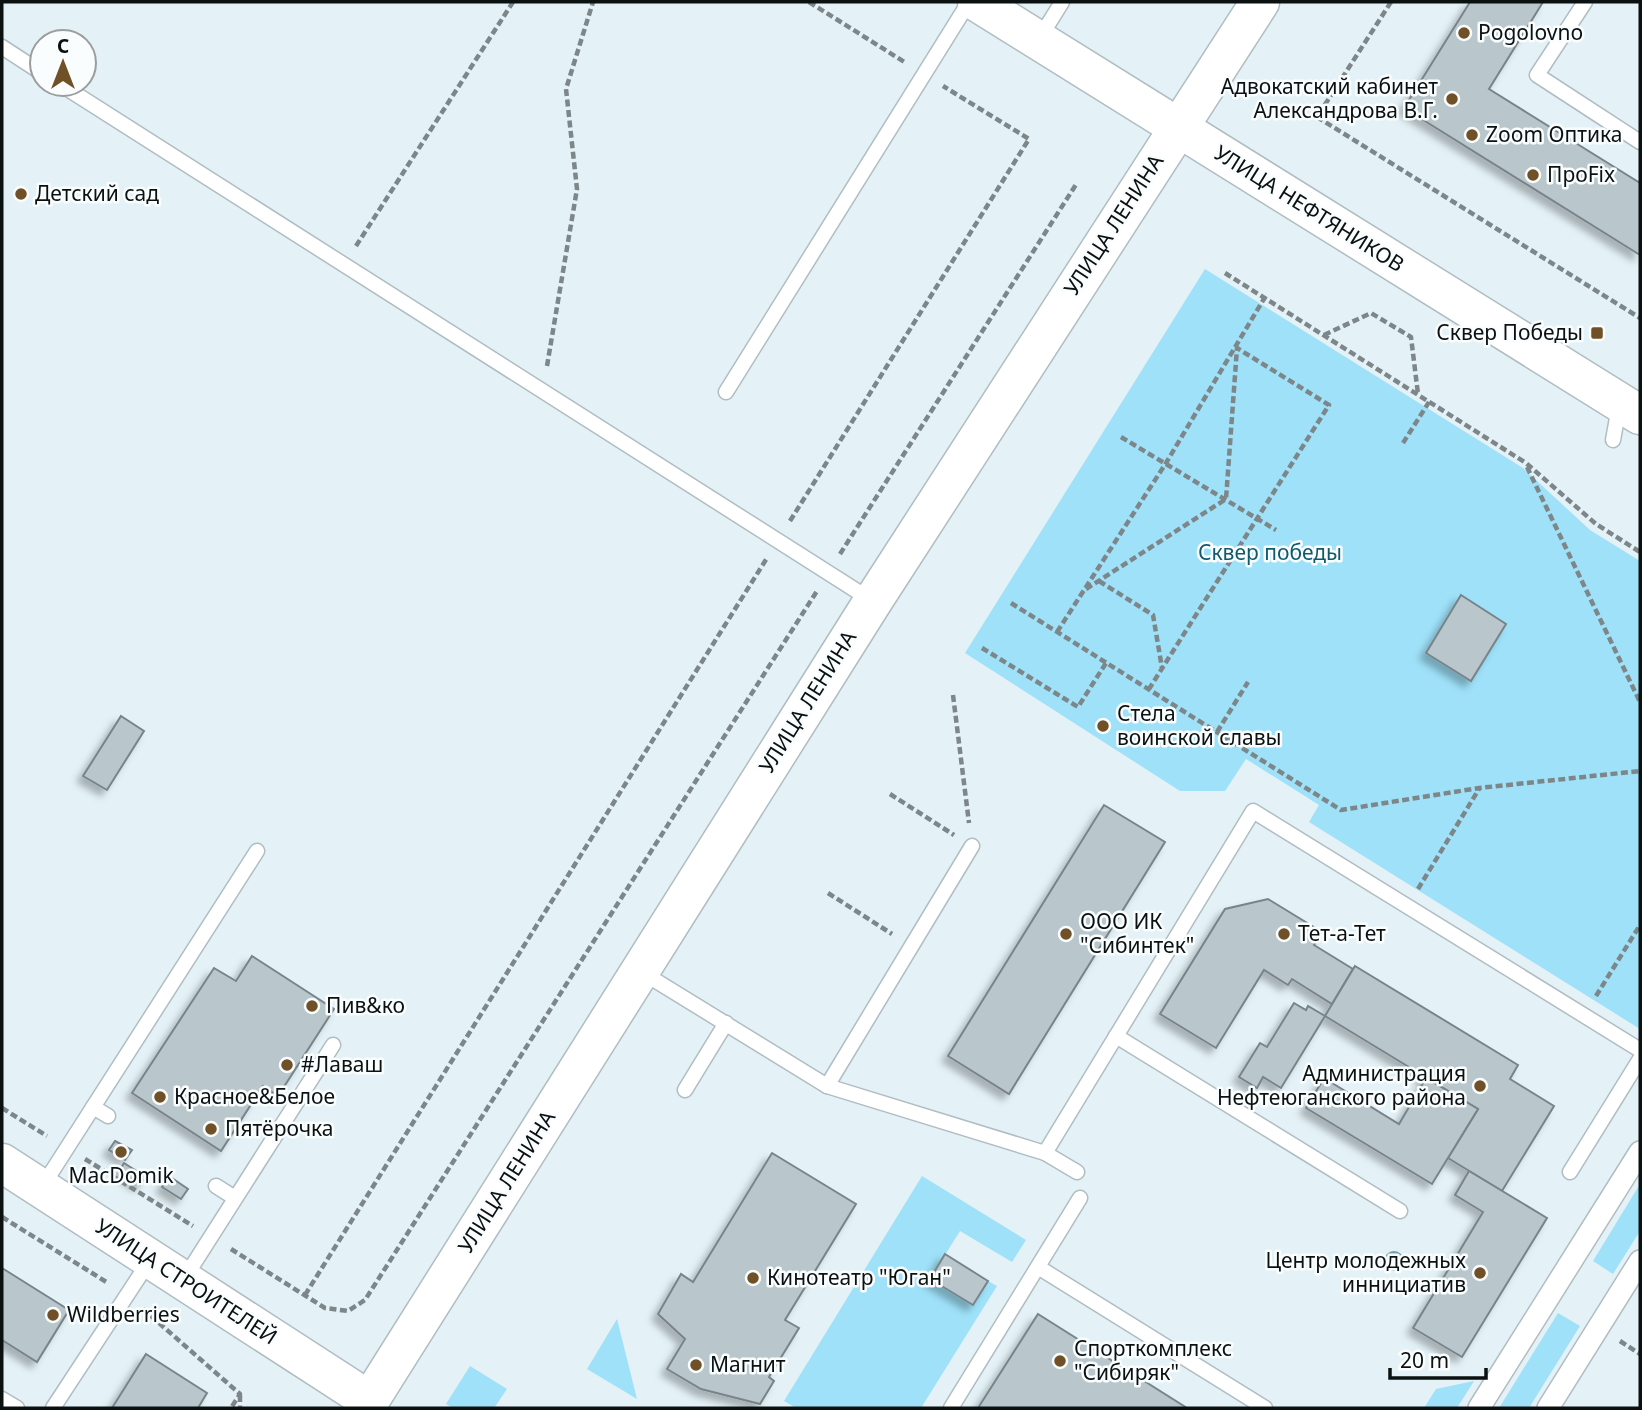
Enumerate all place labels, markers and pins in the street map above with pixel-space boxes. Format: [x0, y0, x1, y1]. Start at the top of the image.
place label: Pogolovno [1478, 18, 1583, 46]
marker: Pogolovno [1456, 25, 1472, 41]
place label: Адвокатский кабинет Александрова В.Г. [1221, 72, 1438, 124]
marker: Адвокатский кабинет Александрова В.Г. [1444, 91, 1460, 107]
place label: Zoom Оптика [1486, 120, 1622, 148]
marker: Zoom Оптика [1464, 127, 1480, 143]
place label: ПроFix [1547, 160, 1615, 188]
marker: ПроFix [1525, 167, 1541, 183]
place label: Детский сад [35, 179, 159, 207]
marker: Детский сад [13, 186, 29, 202]
place label: Сквер Победы [1436, 318, 1583, 346]
marker: Сквер Победы [1589, 325, 1605, 341]
place label: Стела воинской славы [1117, 699, 1281, 751]
marker: Стела воинской славы [1095, 718, 1111, 734]
place label: ООО ИК "Сибинтек" [1080, 907, 1194, 959]
place label: Тет-а-Тет [1298, 919, 1386, 947]
marker: ООО ИК "Сибинтек" [1058, 926, 1074, 942]
marker: Тет-а-Тет [1276, 926, 1292, 942]
place label: Пив&ко [326, 991, 405, 1019]
marker: Пив&ко [304, 998, 320, 1014]
place label: #Лаваш [301, 1050, 383, 1078]
marker: #Лаваш [279, 1057, 295, 1073]
place label: Администрация Нефтеюганского района [1217, 1059, 1466, 1111]
marker: Администрация Нефтеюганского района [1472, 1078, 1488, 1094]
place label: Красное&Белое [174, 1082, 335, 1110]
marker: Красное&Белое [152, 1089, 168, 1105]
place label: Пятёрочка [225, 1114, 333, 1142]
marker: Пятёрочка [203, 1121, 219, 1137]
marker: MacDomik [113, 1144, 129, 1160]
place label: MacDomik [68, 1161, 174, 1189]
place label: Центр молодежных иннициатив [1265, 1246, 1466, 1298]
place label: Кинотеатр "Юган" [767, 1263, 951, 1291]
marker: Центр молодежных иннициатив [1472, 1265, 1488, 1281]
marker: Кинотеатр "Юган" [745, 1270, 761, 1286]
place label: Wildberries [67, 1300, 180, 1328]
marker: Wildberries [45, 1307, 61, 1323]
place label: Спорткомплекс "Сибиряк" [1074, 1334, 1232, 1386]
place label: Магнит [710, 1350, 786, 1378]
marker: Спорткомплекс "Сибиряк" [1052, 1353, 1068, 1369]
marker: Магнит [688, 1357, 704, 1373]

